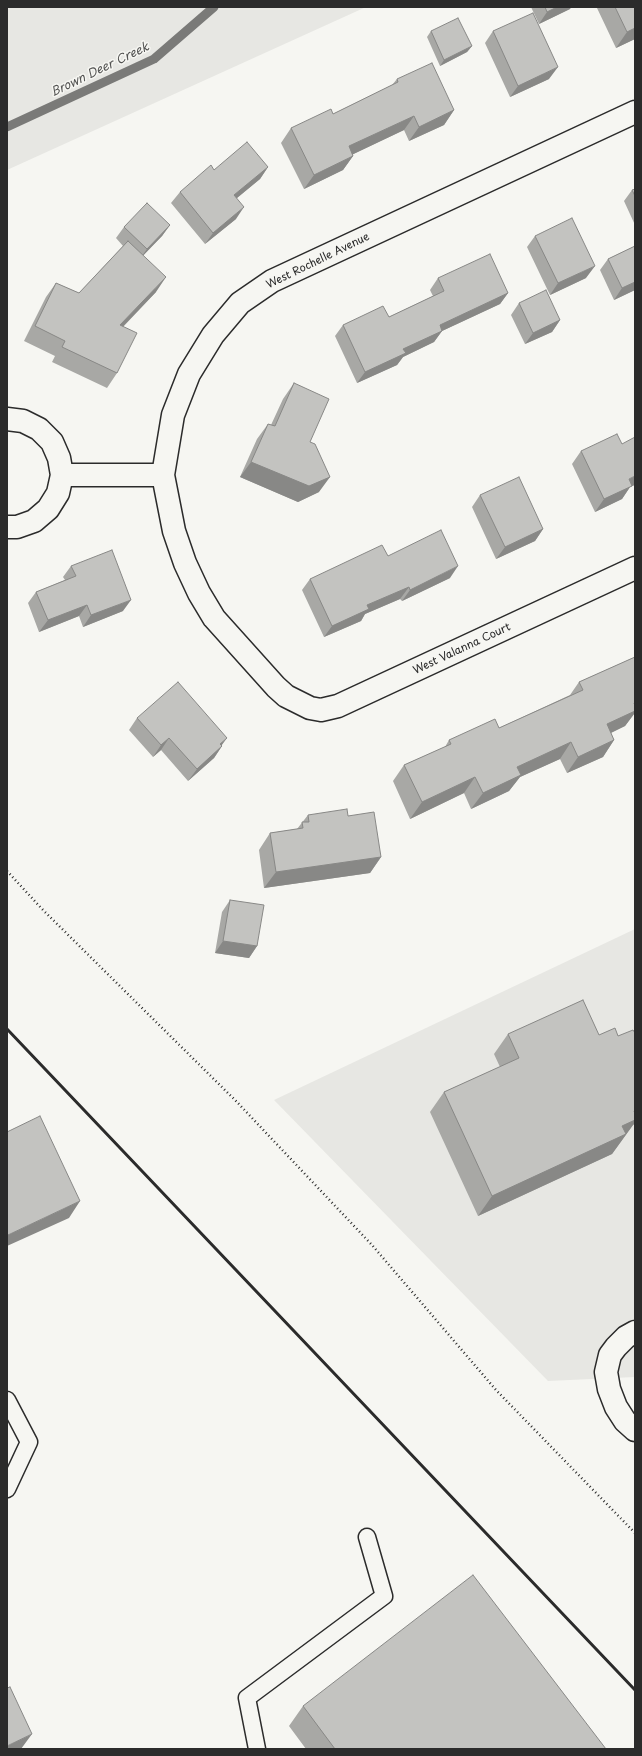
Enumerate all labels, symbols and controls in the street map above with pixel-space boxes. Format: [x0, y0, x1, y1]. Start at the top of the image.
water label: Brown Deer Creek [48, 40, 152, 100]
street label: West Rochelle Avenue [264, 230, 372, 292]
street label: West Valanna Court [411, 621, 513, 677]

